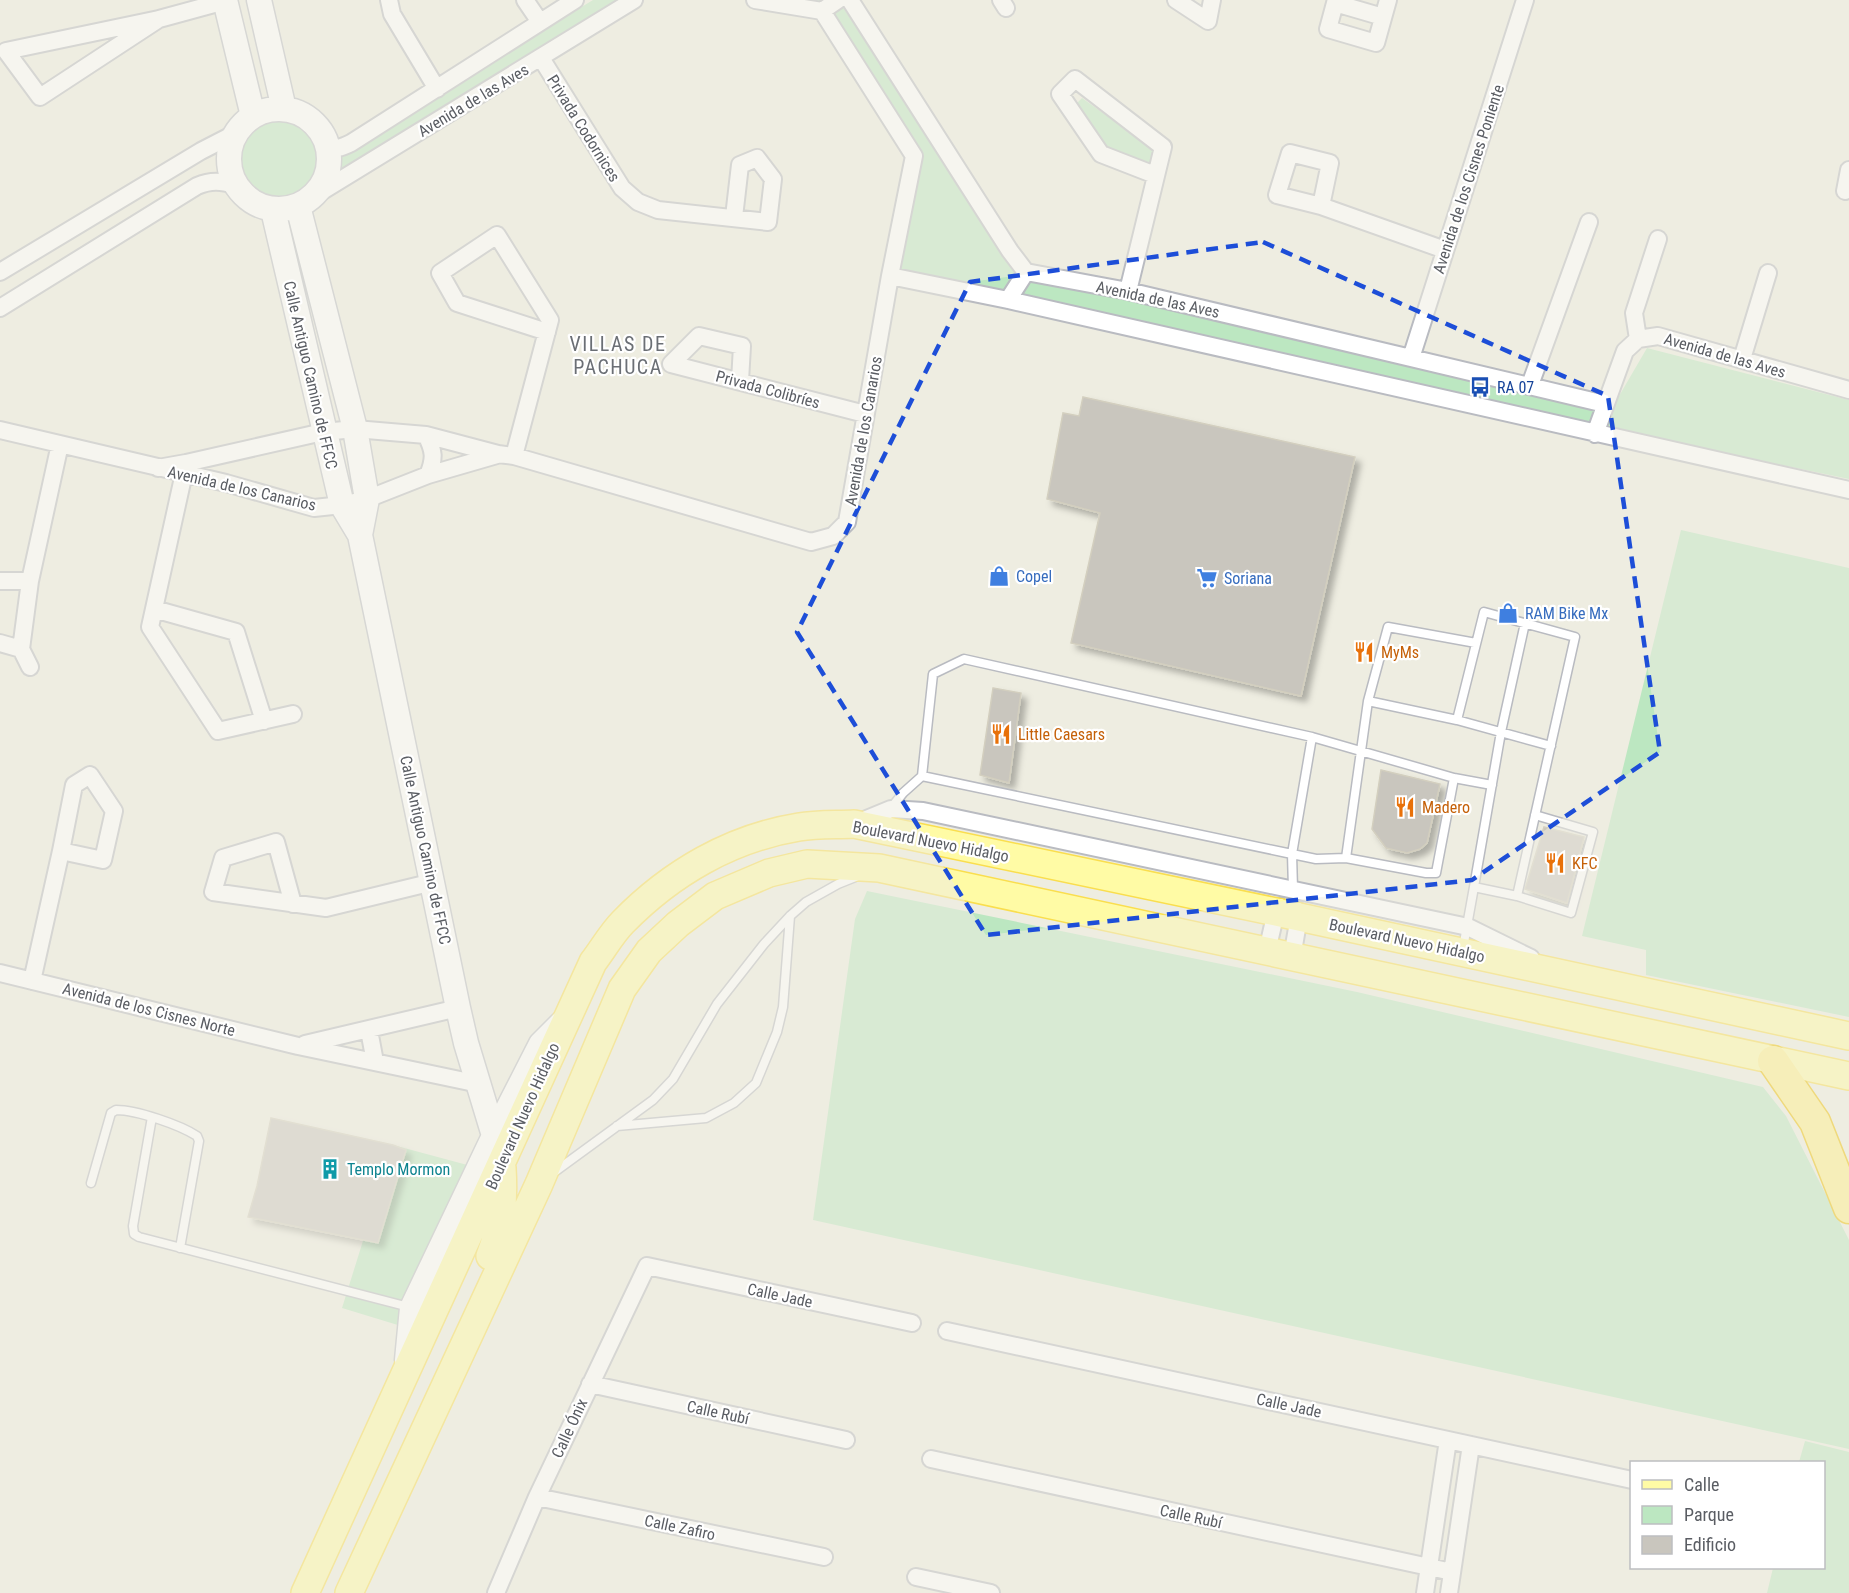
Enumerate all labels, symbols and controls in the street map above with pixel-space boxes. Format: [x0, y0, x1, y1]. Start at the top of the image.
street label: Avenida de las Aves [415, 60, 532, 141]
street label: Privada Codornices [543, 71, 624, 185]
street label: Avenida de los Cisnes Poniente [1429, 82, 1508, 276]
street label: Avenida de las Aves [1095, 277, 1221, 322]
street label: Calle Antiguo Camino de FFCC [280, 279, 341, 471]
street label: Avenida de las Aves [1662, 329, 1788, 382]
district label: VILLAS DE PACHUCA [570, 332, 666, 379]
street label: Avenida de los Canarios [841, 355, 886, 507]
street label: Privada Colibríes [714, 366, 822, 412]
bus stop icon: RA 07 [1468, 375, 1492, 399]
place label: RA 07 [1497, 378, 1534, 397]
street label: Avenida de los Canarios [166, 462, 318, 515]
shop icon: Copel [987, 564, 1011, 588]
supermarket icon: Soriana [1195, 566, 1219, 590]
place label: Copel [1016, 567, 1052, 586]
place label: Soriana [1224, 569, 1272, 588]
shop icon: RAM Bike Mx [1496, 601, 1520, 625]
place label: RAM Bike Mx [1525, 604, 1608, 623]
restaurant icon: MyMs [1352, 640, 1376, 664]
place label: MyMs [1381, 643, 1419, 662]
restaurant icon: Little Caesars [989, 722, 1013, 746]
place label: Little Caesars [1018, 725, 1105, 744]
street label: Calle Antiguo Camino de FFCC [396, 754, 455, 946]
restaurant icon: Madero [1393, 795, 1417, 819]
place label: Madero [1422, 798, 1470, 817]
street label: Boulevard Nuevo Hidalgo [851, 817, 1011, 866]
restaurant icon: KFC [1543, 851, 1567, 875]
place label: KFC [1572, 854, 1598, 873]
street label: Boulevard Nuevo Hidalgo [1327, 915, 1486, 966]
street label: Avenida de los Cisnes Norte [61, 979, 237, 1040]
street label: Boulevard Nuevo Hidalgo [482, 1040, 563, 1192]
building icon: Templo Mormon [318, 1157, 342, 1181]
place label: Templo Mormon [347, 1160, 450, 1179]
street label: Calle Jade [746, 1279, 814, 1312]
street label: Calle Jade [1255, 1389, 1323, 1422]
street label: Calle Ónix [547, 1395, 591, 1461]
street label: Calle Rubí [685, 1397, 752, 1429]
legend [1630, 1461, 1825, 1569]
text: Calle [1684, 1474, 1720, 1495]
street label: Calle Rubí [1158, 1501, 1225, 1533]
text: Parque [1684, 1504, 1734, 1525]
street label: Calle Zafiro [643, 1511, 717, 1544]
text: Edificio [1684, 1534, 1736, 1555]

